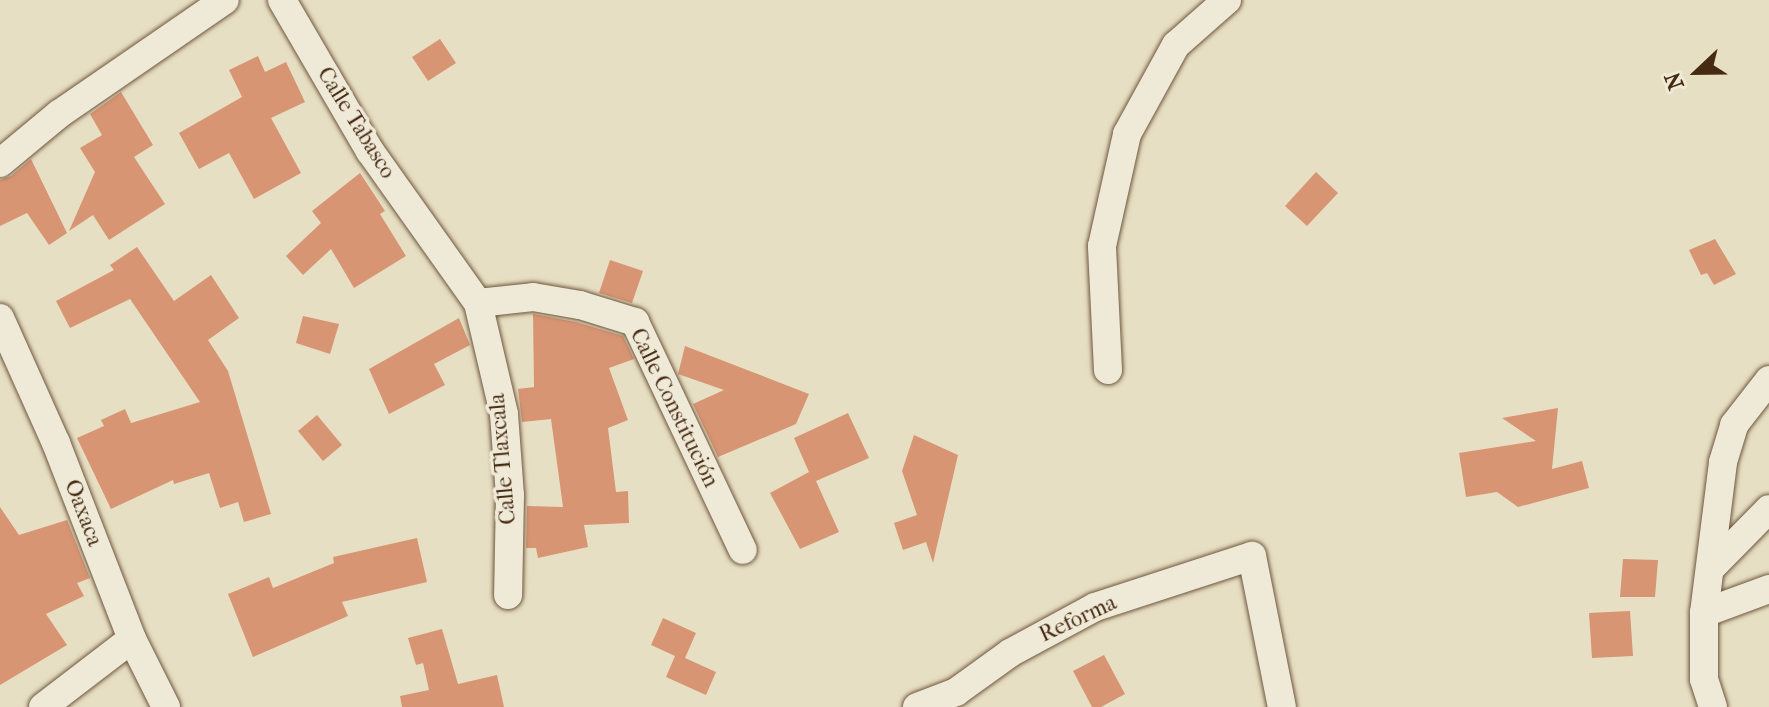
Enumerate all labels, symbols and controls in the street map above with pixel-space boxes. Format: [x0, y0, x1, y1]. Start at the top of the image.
north arrow [1657, 32, 1737, 112]
street label: Calle Tabasco [311, 62, 401, 184]
text: N [1660, 68, 1690, 94]
street label: Calle Constitución [624, 324, 724, 492]
street label: Calle Tlaxcala [484, 392, 522, 526]
street label: Oaxaca [58, 476, 108, 550]
street label: Reforma [1035, 590, 1121, 648]

